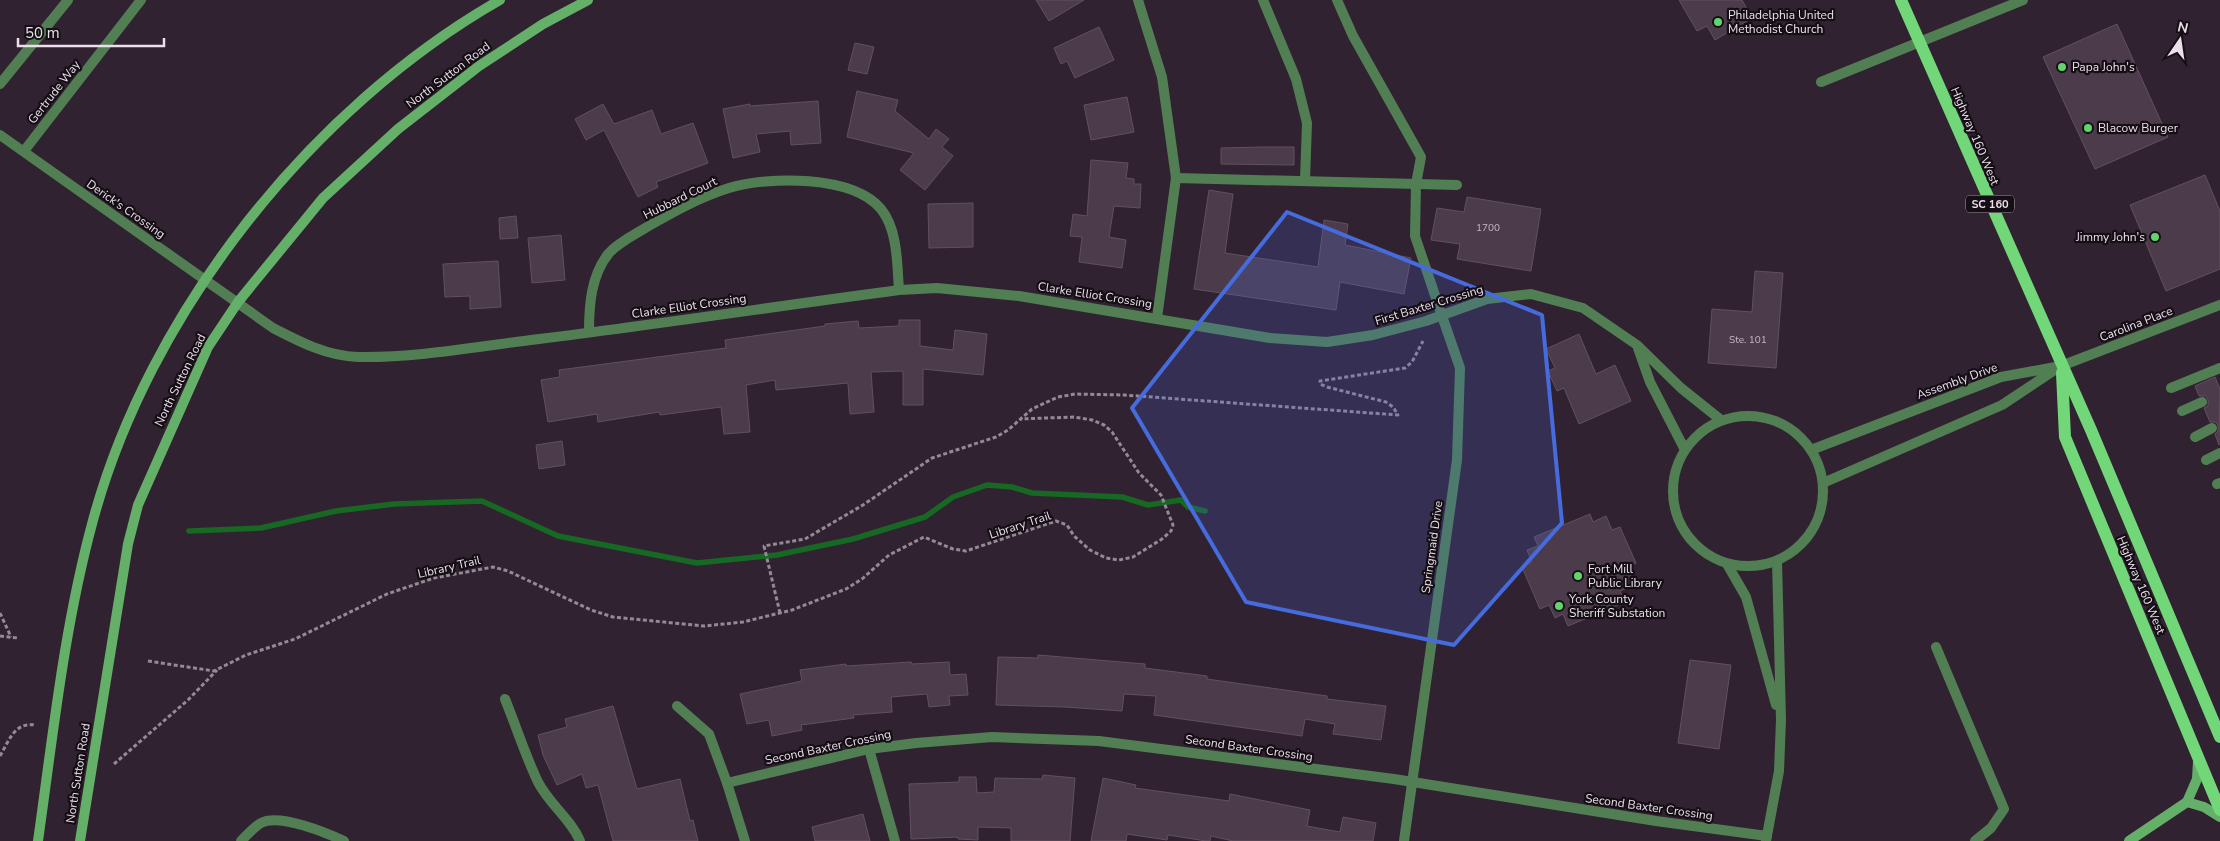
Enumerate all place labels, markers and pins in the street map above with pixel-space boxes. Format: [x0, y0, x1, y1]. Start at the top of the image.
place label: Philadelphia United Methodist Church [1728, 7, 1834, 37]
marker: Philadelphia United Methodist Church [1712, 16, 1724, 28]
place label: Papa John's [2072, 59, 2135, 75]
marker: Papa John's [2056, 61, 2068, 73]
place label: Blacow Burger [2098, 120, 2179, 136]
marker: Blacow Burger [2082, 122, 2094, 134]
place label: Jimmy John's [2075, 229, 2145, 245]
marker: Jimmy John's [2149, 231, 2161, 243]
place label: Fort Mill Public Library [1588, 561, 1663, 591]
marker: Fort Mill Public Library [1572, 570, 1584, 582]
place label: York County Sheriff Substation [1568, 591, 1665, 621]
marker: York County Sheriff Substation [1553, 600, 1565, 612]

